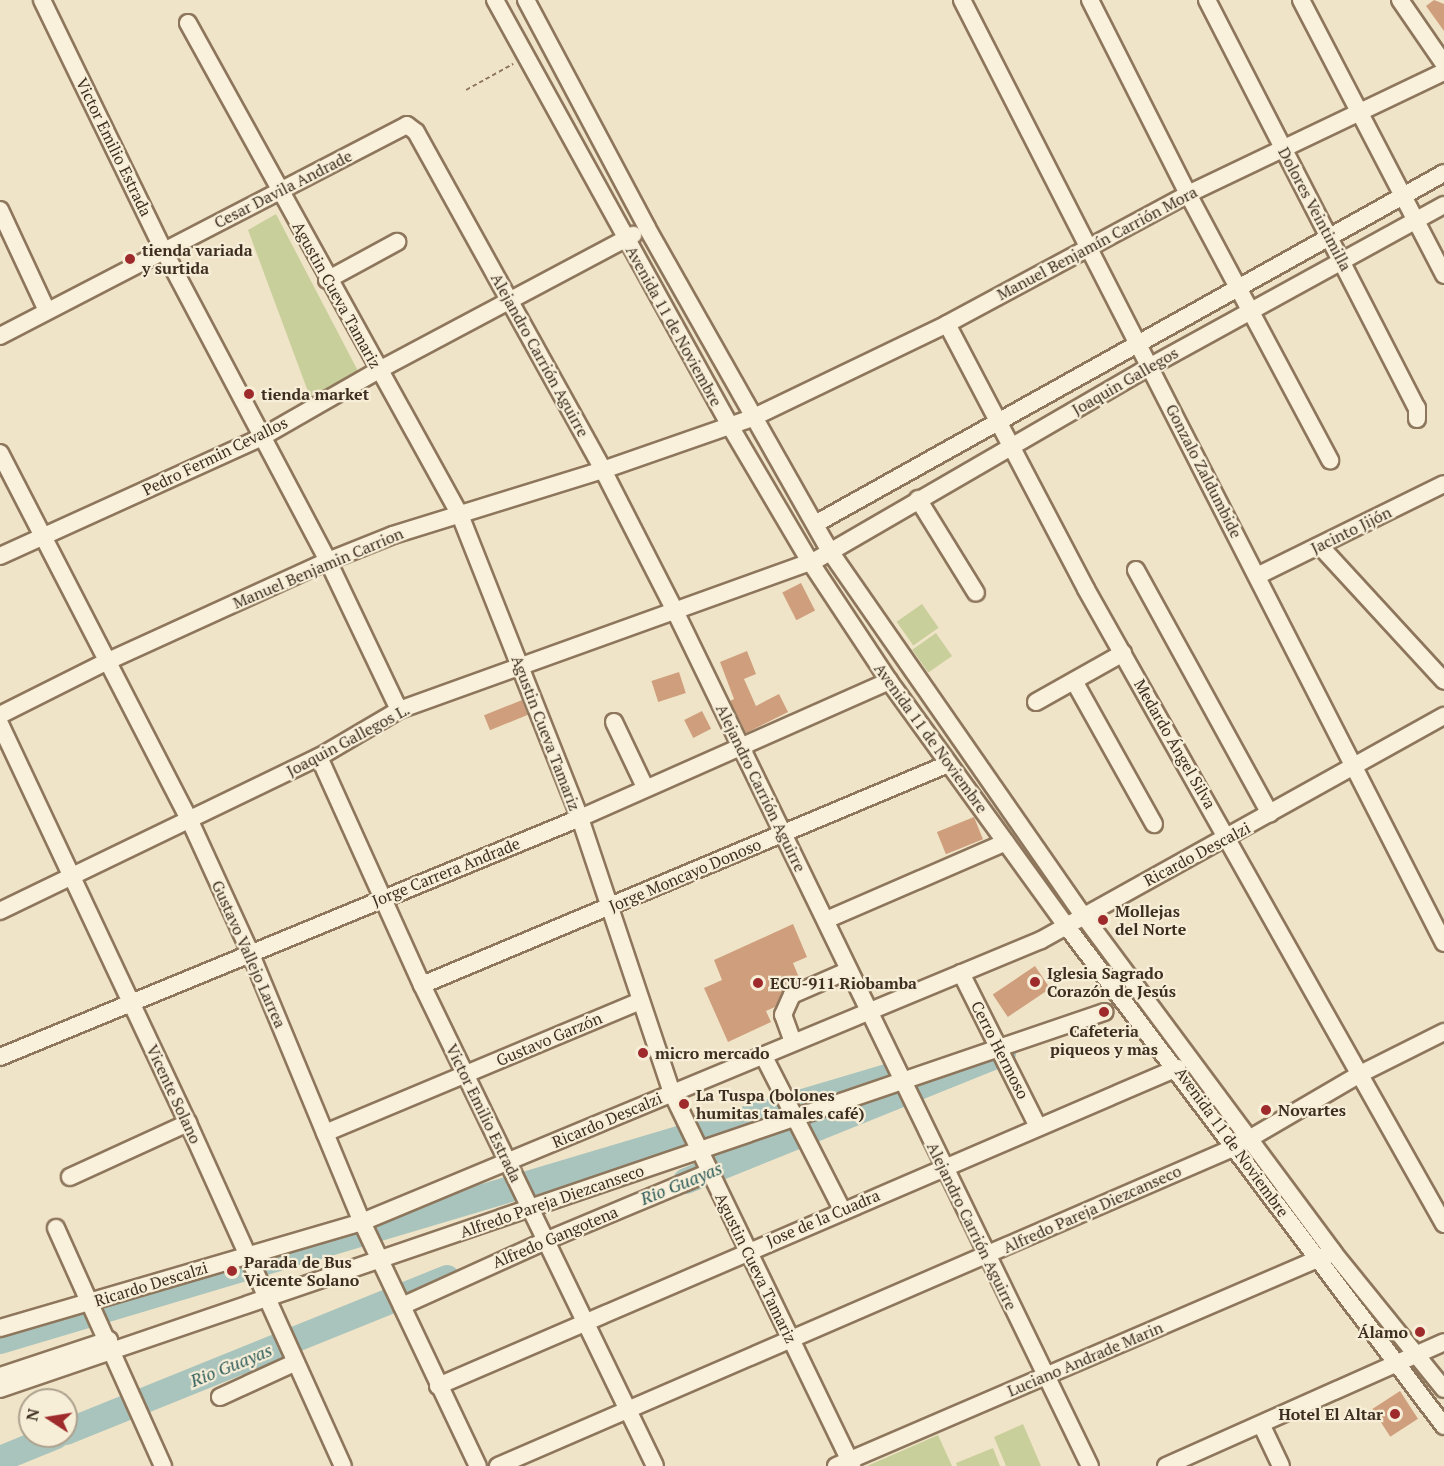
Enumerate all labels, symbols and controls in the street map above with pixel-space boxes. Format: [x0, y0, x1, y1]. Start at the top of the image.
street label: Victor Emilio Estrada [72, 75, 156, 219]
street label: Dolores Veintimilla [1274, 144, 1356, 274]
street label: Cesar Davila Andrade [211, 146, 355, 232]
street label: Manuel Benjamín Carrión Mora [994, 182, 1200, 304]
street label: Agustin Cueva Tamariz [289, 218, 385, 372]
place label: tienda variada y surtida [142, 240, 253, 278]
street label: Avenida 11 de Noviembre [622, 242, 726, 410]
marker: tienda variada y surtida [123, 252, 137, 266]
street label: Alejandro Carrión Aguirre [487, 270, 593, 440]
street label: Joaquin Gallegos [1068, 343, 1182, 419]
place label: tienda market [261, 384, 369, 404]
marker: tienda market [242, 387, 256, 401]
street label: Gonzalo Zaldumbide [1162, 401, 1246, 541]
street label: Pedro Fermin Cevallos [139, 413, 291, 499]
street label: Jacinto Jijón [1308, 502, 1394, 558]
street label: Manuel Benjamin Carrion [230, 523, 406, 613]
street label: Agustin Cueva Tamariz [508, 653, 584, 813]
street label: Avenida 11 de Noviembre [870, 659, 992, 817]
street label: Medardo Ángel Silva [1130, 676, 1220, 812]
street label: Joaquin Gallegos L. [283, 699, 413, 781]
street label: Alejandro Carrión Aguirre [712, 701, 810, 875]
street label: Ricardo Descalzi [1141, 818, 1253, 890]
street label: Jorge Carrera Andrade [369, 833, 523, 911]
street label: Jorge Moncayo Donoso [606, 834, 764, 916]
street label: Gustavo Vallejo Larrea [208, 877, 290, 1031]
place label: Mollejas del Norte [1115, 901, 1186, 939]
marker: Mollejas del Norte [1096, 913, 1110, 927]
place label: Iglesia Sagrado Corazón de Jesús [1047, 963, 1176, 1001]
place label: ECU-911 Riobamba [770, 973, 917, 993]
marker: Iglesia Sagrado Corazón de Jesús [1028, 975, 1042, 989]
marker: ECU-911 Riobamba [751, 976, 765, 990]
street label: Cerro Hermoso [967, 998, 1033, 1102]
marker: Cafeteria piqueos y mas [1097, 1005, 1111, 1019]
street label: Gustavo Garzón [493, 1008, 605, 1070]
place label: Cafeteria piqueos y mas [1050, 1021, 1158, 1059]
street label: Vicente Solano [143, 1041, 205, 1147]
street label: Victor Emilio Estrada [442, 1041, 526, 1185]
place label: micro mercado [655, 1043, 770, 1063]
marker: micro mercado [636, 1046, 650, 1060]
street label: Avenida 11 de Noviembre [1171, 1063, 1293, 1221]
place label: La Tuspa (bolones humitas tamales café) [696, 1085, 865, 1123]
street label: Ricardo Descalzi [549, 1088, 665, 1152]
marker: La Tuspa (bolones humitas tamales café) [677, 1097, 691, 1111]
place label: Novartes [1278, 1100, 1346, 1120]
marker: Novartes [1259, 1103, 1273, 1117]
street label: Alejandro Carrión Aguirre [923, 1139, 1021, 1313]
water label: Rio Guayas [637, 1157, 725, 1209]
street label: Alfredo Pareja Diezcanseco [458, 1160, 646, 1242]
street label: Alfredo Pareja Diezcanseco [1000, 1161, 1184, 1257]
street label: Jose de la Cuadra [763, 1185, 883, 1251]
street label: Agustin Cueva Tamariz [711, 1190, 801, 1346]
street label: Alfredo Gangotena [489, 1202, 621, 1272]
place label: Parada de Bus Vicente Solano [244, 1252, 359, 1290]
street label: Ricardo Descalzi [92, 1258, 210, 1310]
marker: Parada de Bus Vicente Solano [225, 1264, 239, 1278]
street label: Luciano Andrade Marin [1004, 1317, 1166, 1401]
place label: Álamo [1358, 1322, 1408, 1342]
marker: Álamo [1413, 1325, 1427, 1339]
water label: Rio Guayas [187, 1339, 275, 1391]
north arrow [18, 1388, 78, 1448]
place label: Hotel El Altar [1278, 1404, 1383, 1424]
text: N [20, 1406, 44, 1423]
marker: Hotel El Altar [1388, 1407, 1402, 1421]

